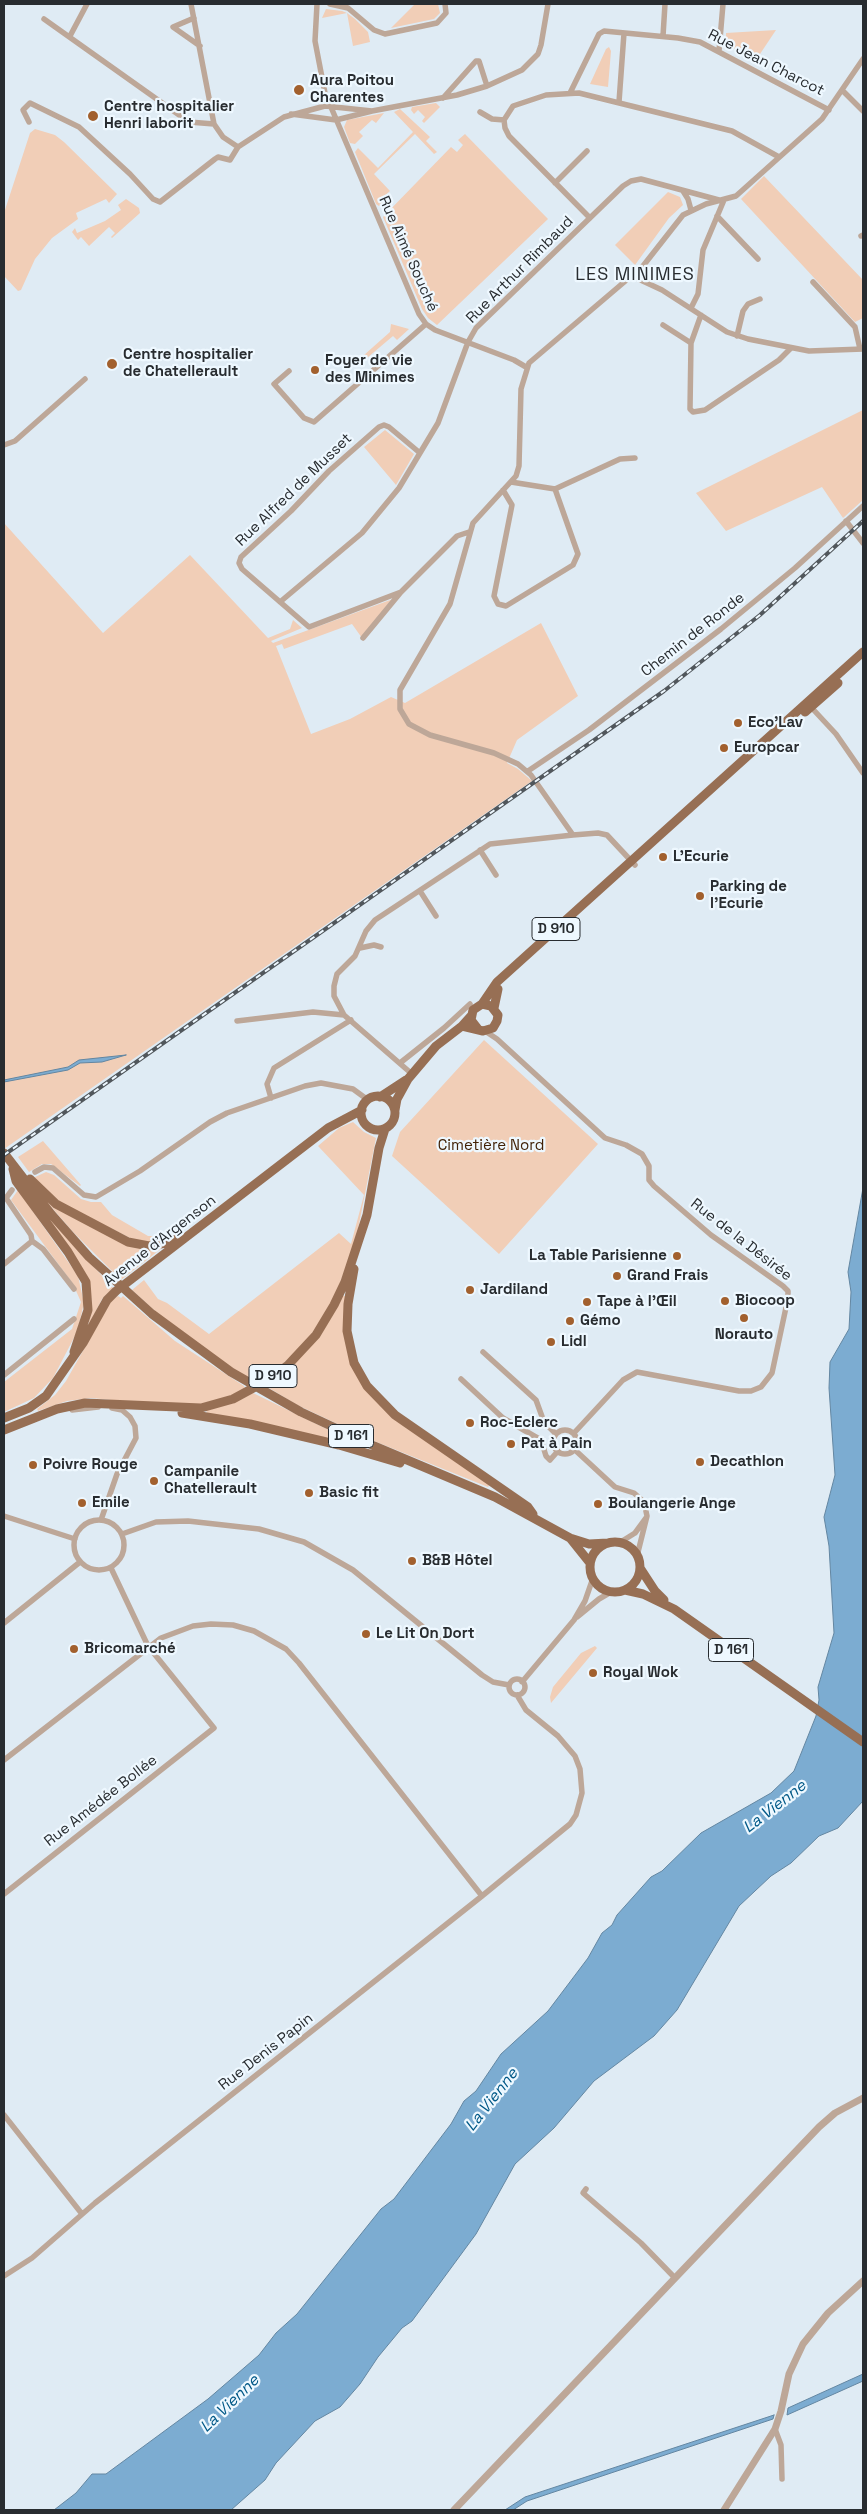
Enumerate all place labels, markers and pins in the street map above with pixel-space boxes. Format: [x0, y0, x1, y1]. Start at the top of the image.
place label: Aura Poitou Charentes [310, 72, 394, 107]
marker: Aura Poitou Charentes [292, 83, 306, 97]
place label: Centre hospitalier Henri laborit [104, 98, 234, 133]
marker: Centre hospitalier Henri laborit [86, 109, 100, 123]
place label: Centre hospitalier de Chatellerault [123, 346, 253, 381]
place label: Foyer de vie des Minimes [325, 352, 415, 387]
marker: Centre hospitalier de Chatellerault [105, 357, 119, 371]
marker: Foyer de vie des Minimes [309, 364, 321, 376]
place label: Eco'Lav [748, 714, 803, 732]
marker: Eco'Lav [732, 717, 744, 729]
place label: Europcar [734, 739, 799, 757]
marker: Europcar [718, 742, 730, 754]
place label: L'Ecurie [673, 848, 729, 866]
marker: L'Ecurie [657, 851, 669, 863]
place label: Parking de l'Ecurie [710, 878, 787, 913]
marker: Parking de l'Ecurie [694, 890, 706, 902]
place label: La Table Parisienne [529, 1247, 667, 1265]
marker: La Table Parisienne [671, 1250, 683, 1262]
place label: Grand Frais [627, 1267, 708, 1285]
marker: Grand Frais [611, 1270, 623, 1282]
place label: Jardiland [480, 1281, 548, 1299]
marker: Jardiland [464, 1284, 476, 1296]
place label: Biocoop [735, 1292, 795, 1310]
place label: Tape à l'Œil [597, 1293, 677, 1311]
marker: Biocoop [719, 1295, 731, 1307]
marker: Tape à l'Œil [581, 1296, 593, 1308]
place label: Gémo [580, 1312, 621, 1330]
marker: Norauto [738, 1312, 750, 1324]
marker: Gémo [564, 1315, 576, 1327]
place label: Norauto [715, 1326, 773, 1344]
place label: Lidl [561, 1333, 587, 1351]
marker: Lidl [545, 1336, 557, 1348]
place label: Roc-Eclerc [480, 1414, 558, 1432]
marker: Roc-Eclerc [464, 1417, 476, 1429]
place label: Pat à Pain [521, 1435, 592, 1453]
marker: Pat à Pain [505, 1438, 517, 1450]
place label: Decathlon [710, 1453, 784, 1471]
place label: Poivre Rouge [43, 1456, 138, 1474]
marker: Decathlon [694, 1456, 706, 1468]
marker: Poivre Rouge [27, 1459, 39, 1471]
place label: Campanile Chatellerault [164, 1463, 257, 1498]
marker: Campanile Chatellerault [148, 1475, 160, 1487]
place label: Basic fit [319, 1484, 379, 1502]
marker: Basic fit [303, 1487, 315, 1499]
place label: Emile [92, 1494, 130, 1512]
place label: Boulangerie Ange [608, 1495, 736, 1513]
marker: Emile [76, 1497, 88, 1509]
marker: Boulangerie Ange [592, 1498, 604, 1510]
place label: B&B Hôtel [422, 1552, 493, 1570]
marker: B&B Hôtel [406, 1555, 418, 1567]
place label: Le Lit On Dort [376, 1625, 475, 1643]
marker: Le Lit On Dort [360, 1628, 372, 1640]
place label: Bricomarché [84, 1640, 176, 1658]
marker: Bricomarché [68, 1643, 80, 1655]
place label: Royal Wok [603, 1664, 678, 1682]
marker: Royal Wok [587, 1667, 599, 1679]

